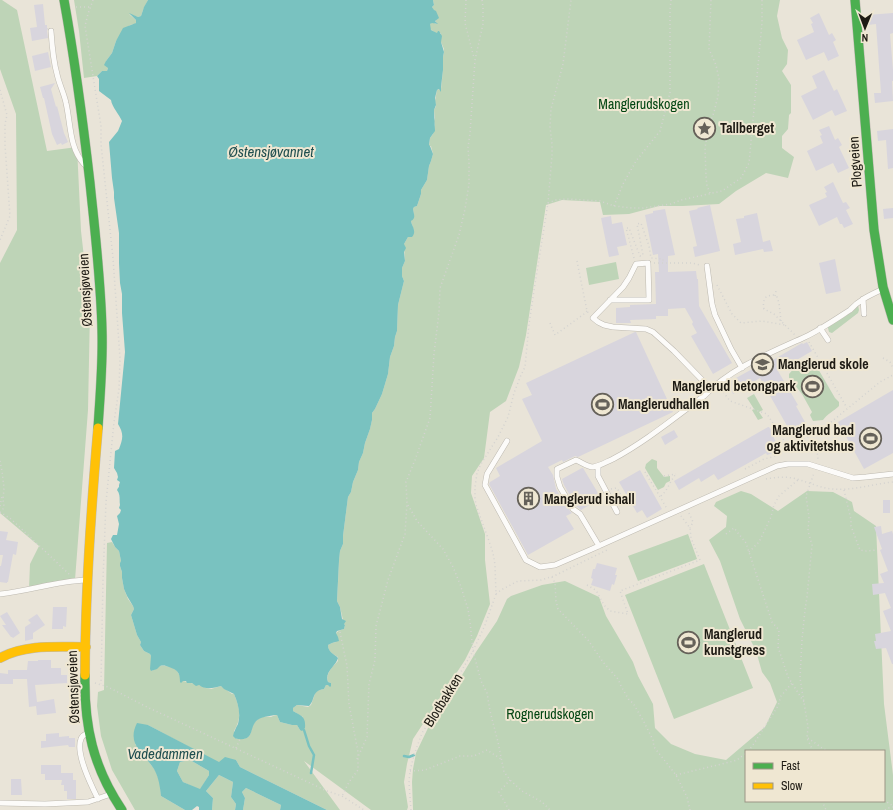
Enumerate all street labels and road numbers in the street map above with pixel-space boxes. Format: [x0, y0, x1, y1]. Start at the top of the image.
street label: Plogveien [844, 136, 866, 188]
street label: Østensjøveien [74, 253, 96, 327]
street label: Østensjøveien [63, 650, 83, 724]
street label: Blodbakken [419, 670, 467, 730]

